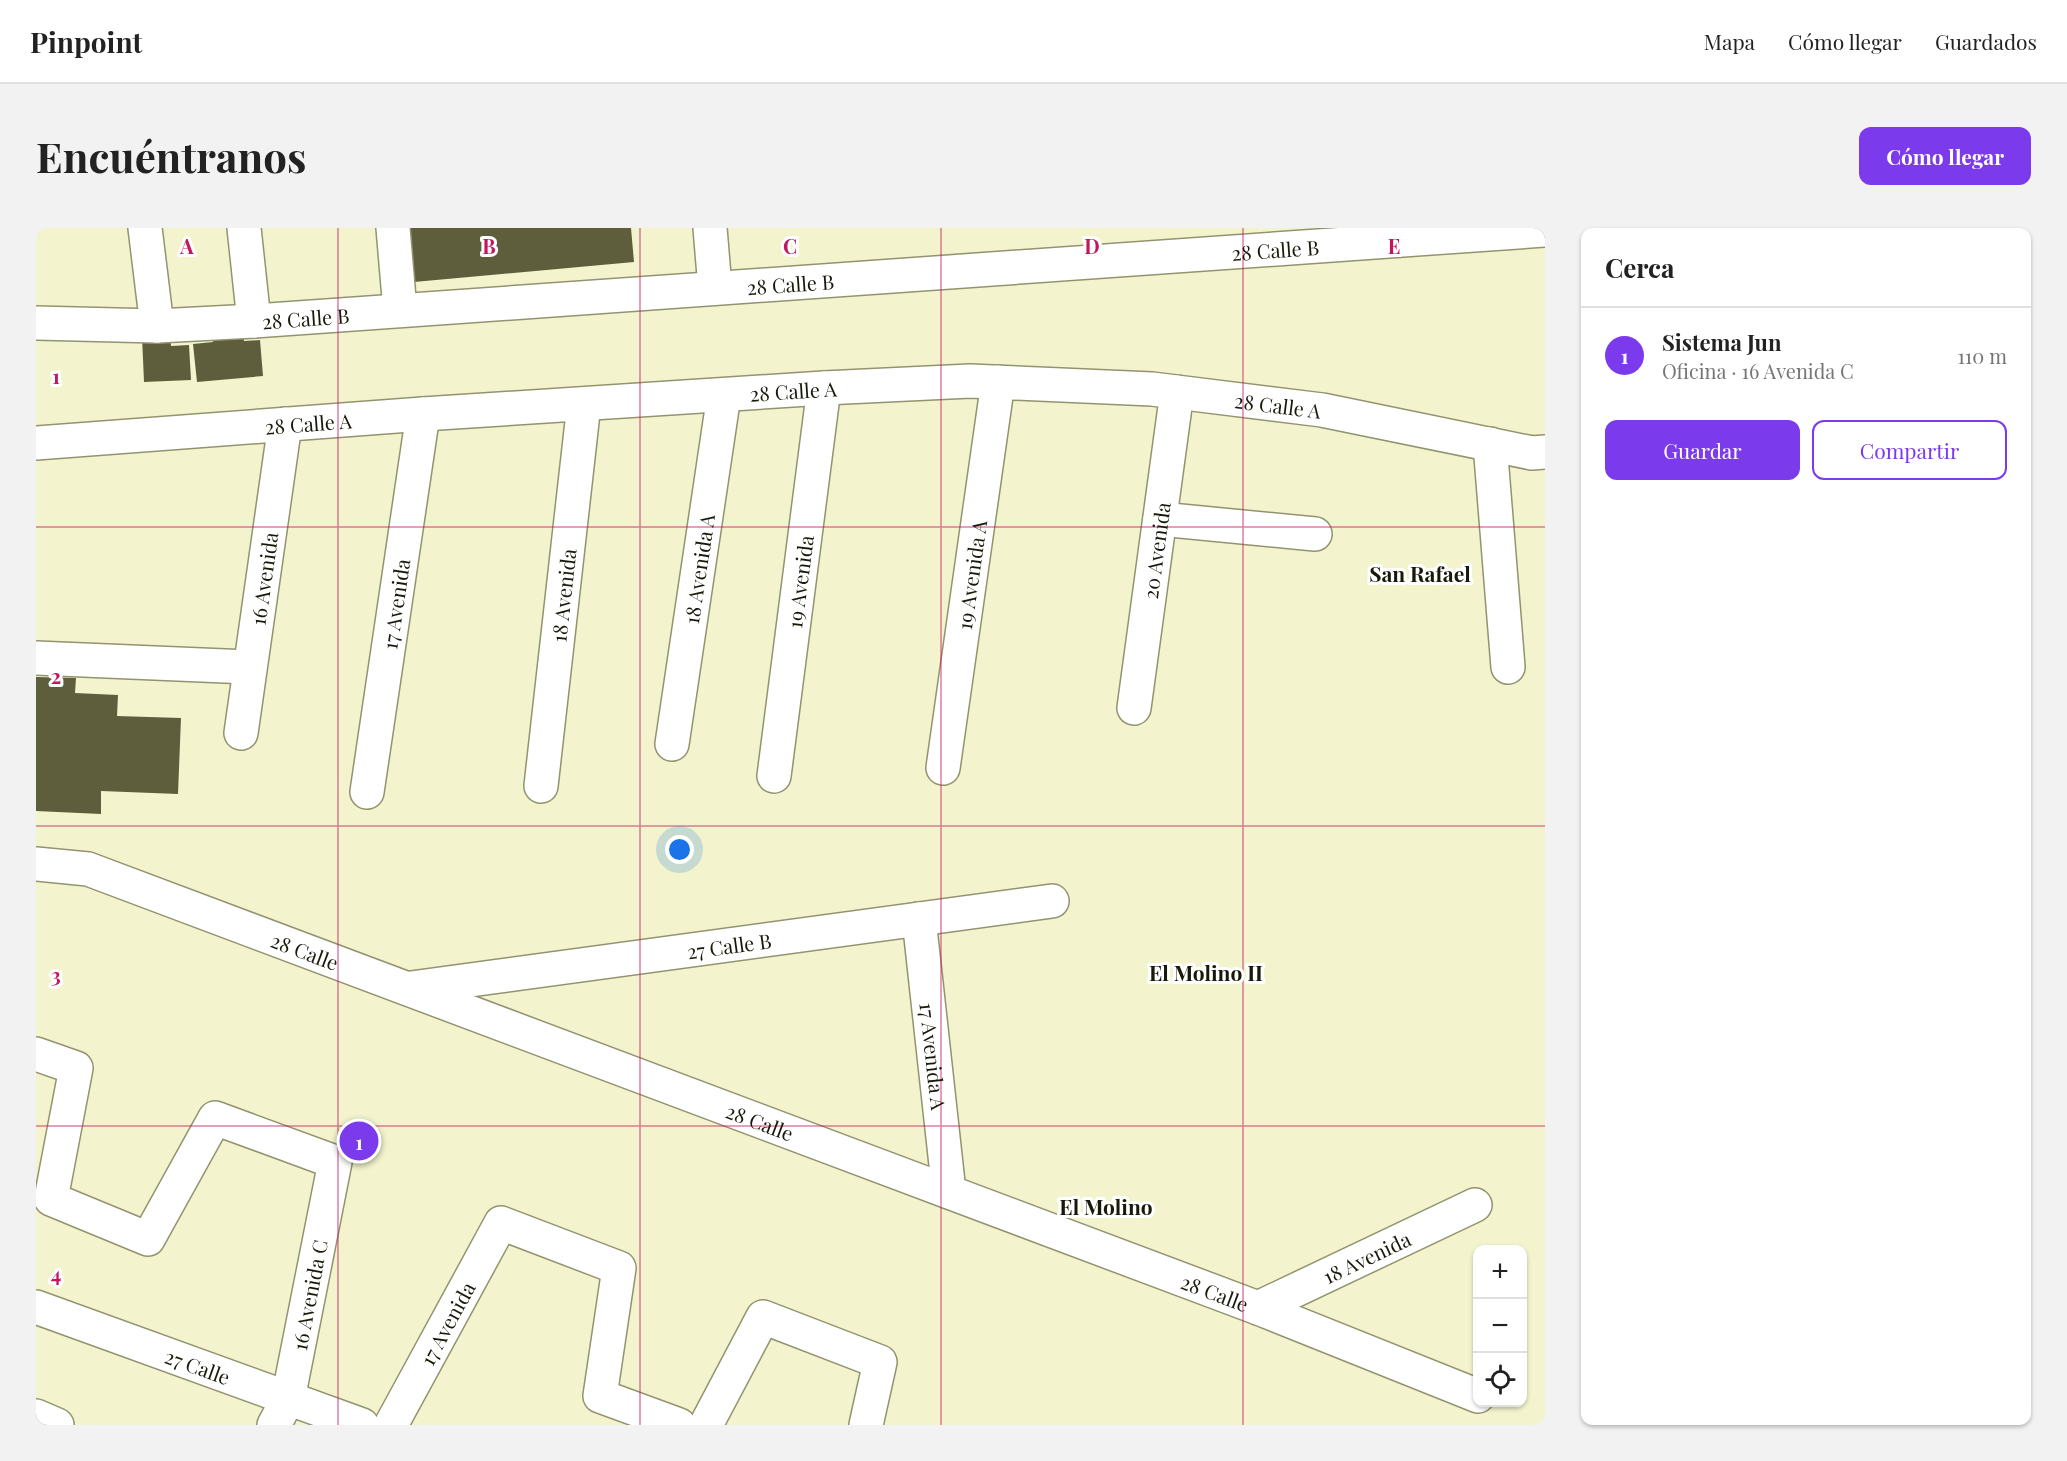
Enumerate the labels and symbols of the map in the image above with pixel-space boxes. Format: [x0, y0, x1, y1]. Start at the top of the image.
text: A [179, 232, 194, 259]
text: B [482, 232, 496, 259]
text: C [783, 232, 797, 259]
text: D [1084, 232, 1100, 259]
street label: 28 Calle B [1231, 232, 1320, 266]
text: E [1388, 232, 1400, 259]
street label: 28 Calle B [746, 267, 835, 300]
street label: 28 Calle B [261, 301, 350, 334]
text: 1 [52, 362, 60, 389]
street label: 28 Calle A [749, 374, 838, 406]
street label: 28 Calle A [1233, 386, 1323, 423]
street label: 28 Calle A [264, 406, 353, 439]
street label: 20 Avenida [1135, 500, 1175, 601]
street label: 18 Avenida A [677, 512, 720, 626]
street label: 19 Avenida A [949, 518, 992, 631]
street label: 16 Avenida [243, 530, 283, 627]
street label: 19 Avenida [780, 533, 818, 630]
street label: 18 Avenida [544, 547, 581, 643]
street label: 17 Avenida [375, 557, 415, 651]
district label: San Rafael [1369, 559, 1471, 587]
text: 2 [51, 662, 61, 689]
your location [665, 835, 694, 864]
street label: 28 Calle [267, 925, 343, 975]
street label: 27 Calle B [685, 926, 773, 964]
district label: El Molino II [1149, 958, 1263, 986]
text: 3 [51, 961, 61, 988]
street label: 17 Avenida A [915, 1001, 953, 1112]
street label: 28 Calle [722, 1096, 798, 1146]
pin: 1 [340, 1118, 378, 1164]
district label: El Molino [1059, 1192, 1153, 1220]
street label: 18 Avenida [1318, 1224, 1415, 1289]
street label: 16 Avenida C [285, 1237, 333, 1353]
text: 4 [51, 1260, 61, 1287]
street label: 28 Calle [1177, 1267, 1253, 1317]
street label: 17 Avenida [413, 1277, 480, 1370]
street label: 27 Calle [161, 1341, 234, 1390]

